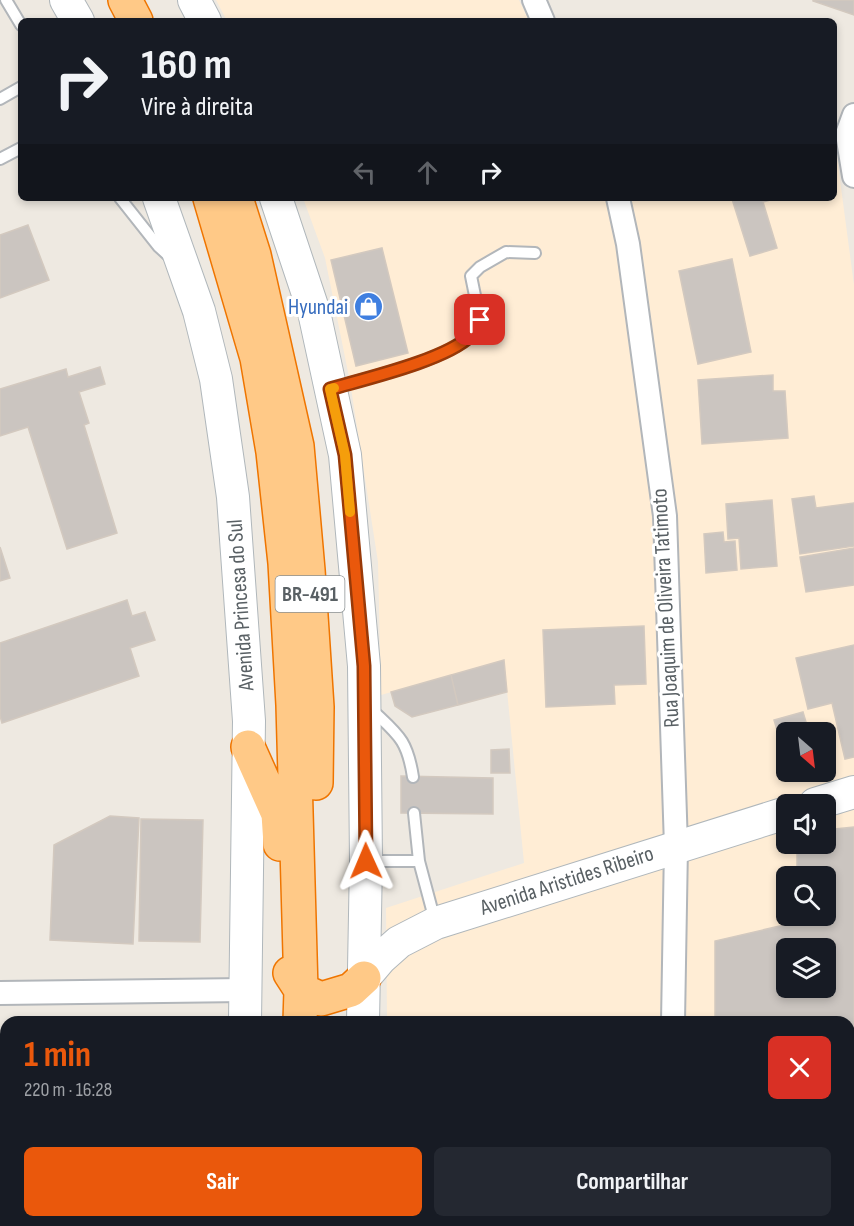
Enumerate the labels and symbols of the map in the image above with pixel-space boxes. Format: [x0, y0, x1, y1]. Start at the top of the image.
shop icon: Hyundai [353, 291, 385, 323]
place label: Hyundai [288, 294, 348, 321]
pin [454, 294, 505, 345]
street label: Rua Joaquim de Oliveira Tatimoto [646, 488, 686, 728]
street label: Avenida Princesa do Sul [222, 518, 261, 693]
road number: BR-491 [276, 576, 344, 612]
north arrow [776, 722, 836, 782]
position arrow [334, 829, 398, 893]
street label: Avenida Aristides Ribeiro [476, 840, 657, 922]

